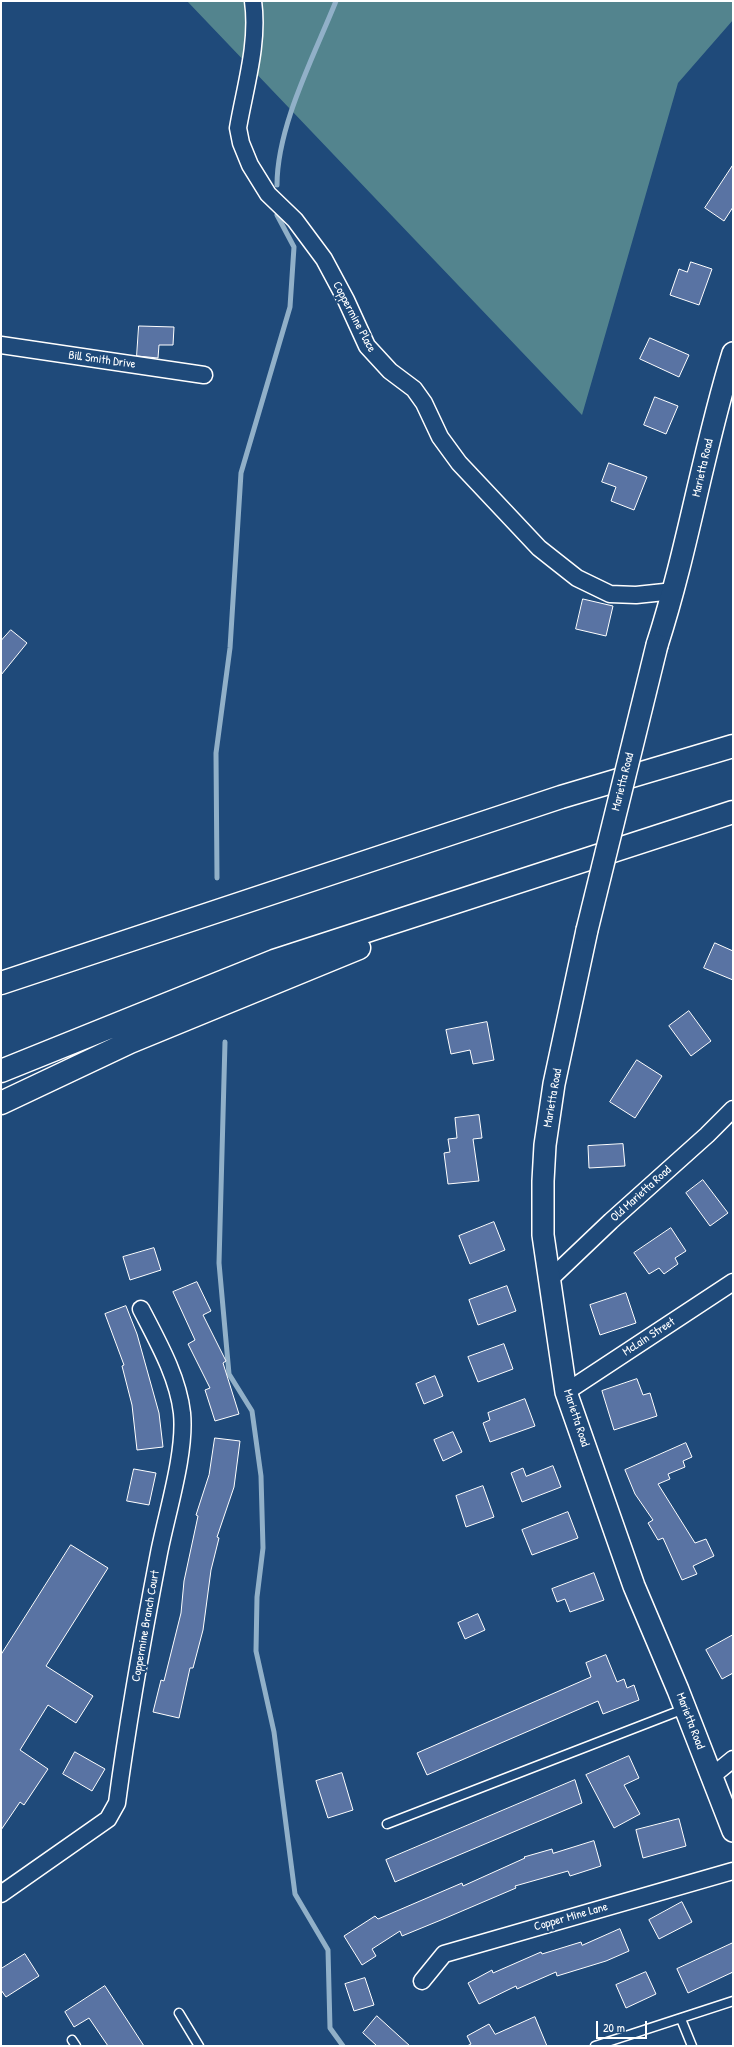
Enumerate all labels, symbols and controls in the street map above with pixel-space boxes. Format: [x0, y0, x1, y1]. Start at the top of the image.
street label: Coppermine Place [329, 279, 379, 355]
street label: Bill Smith Drive [68, 348, 136, 372]
street label: Marietta Road [689, 437, 717, 499]
street label: Marietta Road [609, 751, 637, 813]
street label: Marietta Road [541, 1068, 565, 1128]
street label: Old Marietta Road [608, 1163, 674, 1225]
street label: McLain Street [620, 1315, 678, 1359]
street label: Marietta Road [560, 1388, 592, 1448]
street label: Coppermine Branch Court [129, 1569, 163, 1683]
street label: Marietta Road [673, 1691, 707, 1751]
street label: Copper Mine Lane [532, 1900, 610, 1934]
scale bar [598, 2013, 649, 2039]
text: 20 m [603, 2019, 625, 2036]

